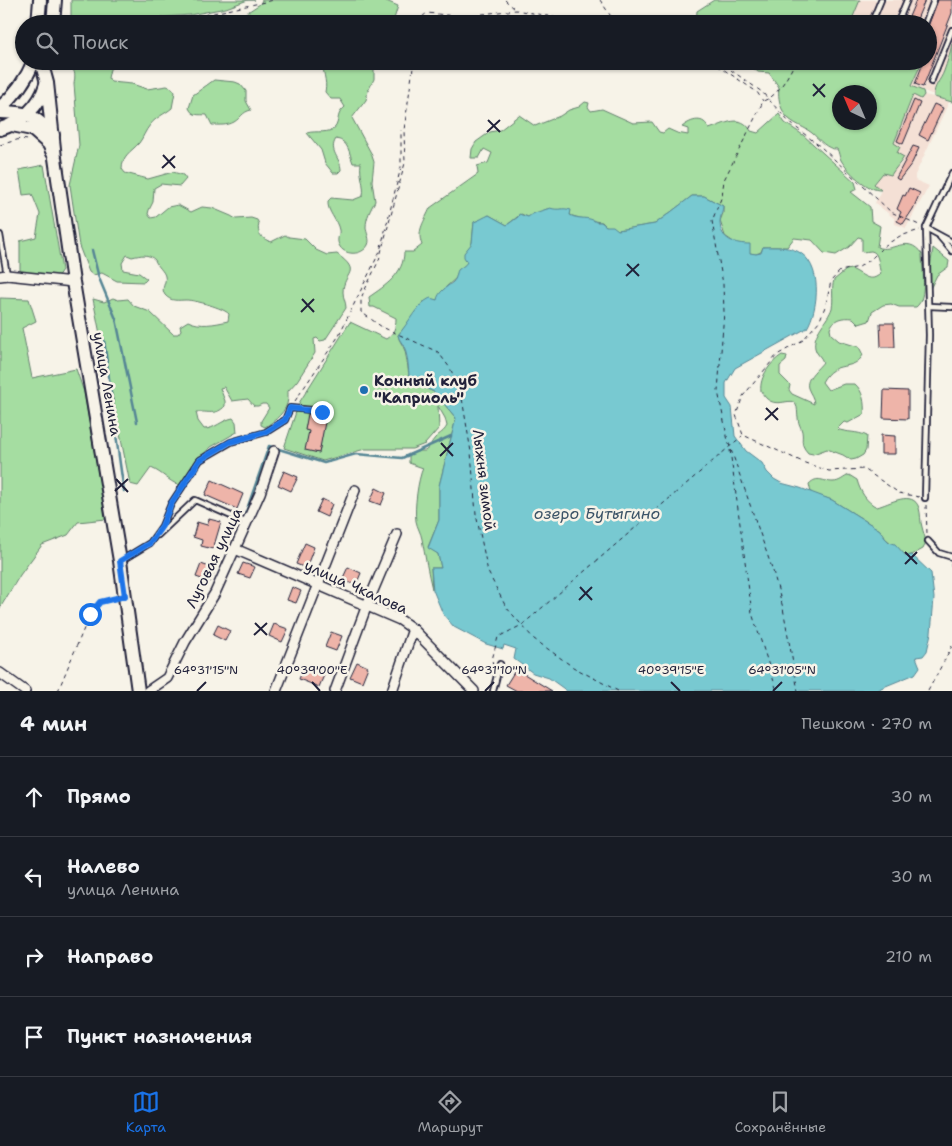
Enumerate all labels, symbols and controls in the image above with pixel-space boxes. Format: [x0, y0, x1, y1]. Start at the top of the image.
search box [15, 15, 937, 70]
icon: search [33, 29, 61, 57]
text: Поиск [73, 30, 128, 55]
north arrow [832, 85, 877, 130]
street label: улица Ленина [88, 330, 126, 438]
place label: Конный клуб "Каприоль" [374, 371, 477, 408]
marker: Конный клуб "Каприоль" [358, 384, 370, 396]
route end [311, 401, 334, 424]
street label: Лыжня зимой [468, 428, 500, 532]
water label: озеро Бутыгино [534, 503, 660, 524]
street label: Луговая улица [181, 504, 247, 611]
street label: улица Чкалова [301, 555, 411, 619]
route start [79, 603, 102, 626]
text: 64°31'15"N [174, 662, 238, 678]
text: 40°39'00"E [277, 662, 347, 678]
text: 64°31'10"N [461, 662, 527, 678]
text: 40°39'15"E [638, 662, 704, 678]
text: 64°31'05"N [748, 662, 816, 678]
text: 4 мин [20, 710, 87, 738]
text: Пешком · 270 m [801, 713, 932, 734]
icon: ahead [20, 783, 48, 811]
text: Прямо [67, 784, 131, 809]
text: 30 m [891, 786, 932, 807]
text: Налево [67, 854, 140, 879]
icon: left [20, 863, 48, 891]
text: 30 m [891, 866, 932, 887]
text: улица Ленина [67, 879, 179, 900]
icon: right [20, 943, 48, 971]
text: Направо [67, 944, 153, 969]
text: 210 m [885, 946, 932, 967]
icon: arrive [20, 1023, 48, 1051]
text: Пункт назначения [67, 1024, 252, 1049]
tab: Карта [126, 1088, 166, 1136]
tab: Маршрут [418, 1088, 483, 1136]
tab: Сохранённые [735, 1088, 826, 1136]

